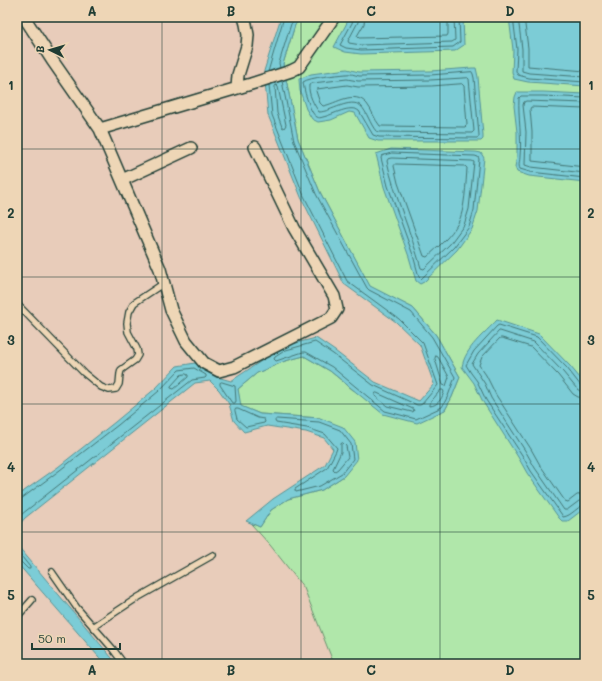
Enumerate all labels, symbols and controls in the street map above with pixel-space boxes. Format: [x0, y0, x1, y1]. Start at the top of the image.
text: A [87, 2, 97, 19]
text: B [227, 2, 236, 19]
text: C [366, 2, 376, 19]
text: D [505, 2, 515, 19]
north arrow [30, 30, 70, 70]
text: B [32, 45, 47, 53]
text: 1 [8, 76, 14, 93]
text: 1 [588, 76, 594, 93]
text: 2 [7, 204, 15, 221]
text: 2 [587, 204, 595, 221]
text: 3 [7, 331, 15, 348]
text: 3 [587, 331, 595, 348]
text: 4 [7, 458, 15, 475]
text: 4 [587, 458, 595, 475]
text: 5 [7, 586, 15, 603]
text: 5 [587, 586, 595, 603]
scale bar [32, 625, 120, 651]
text: 50 m [38, 630, 66, 646]
text: A [87, 661, 97, 678]
text: B [227, 661, 236, 678]
text: C [366, 661, 376, 678]
text: D [505, 661, 515, 678]

